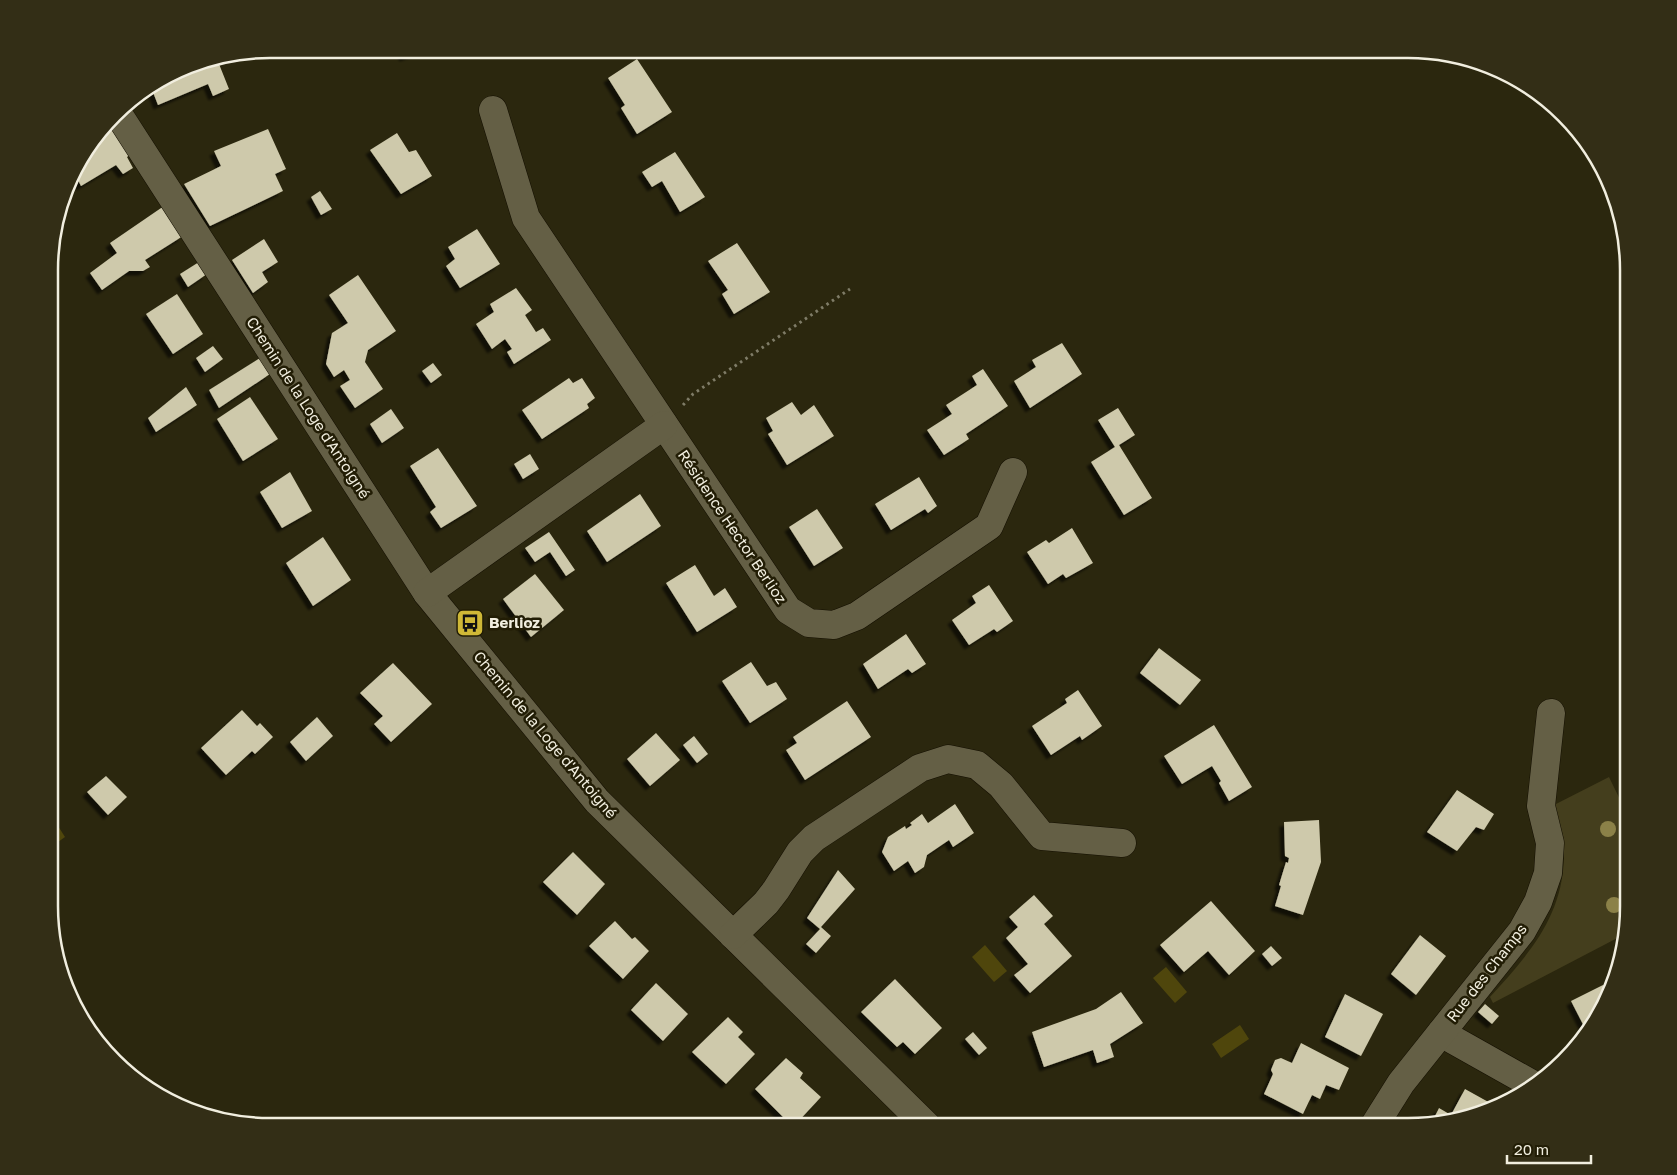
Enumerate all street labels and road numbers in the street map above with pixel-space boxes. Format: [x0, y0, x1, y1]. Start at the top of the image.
street label: Chemin de la Loge d'Antoigné [243, 313, 374, 502]
street label: Résidence Hector Berlioz [675, 446, 791, 607]
street label: Chemin de la Loge d'Antoigné [470, 647, 621, 822]
street label: Rue des Champs [1442, 920, 1530, 1025]

